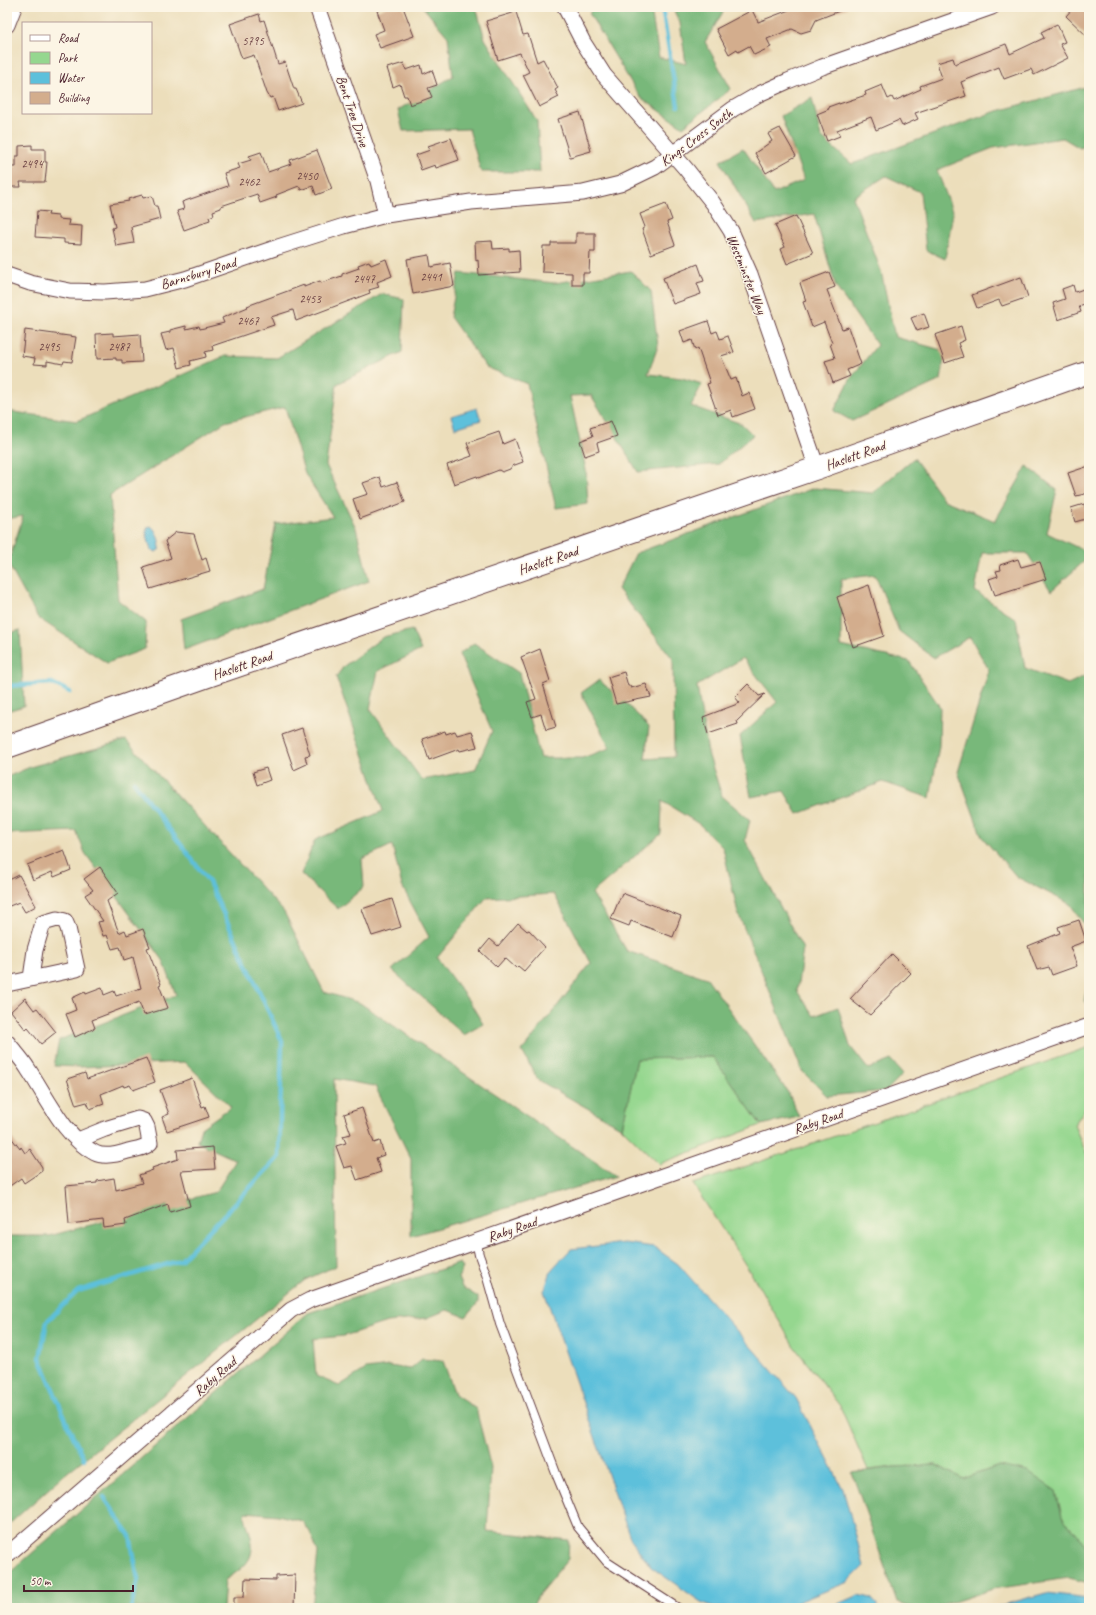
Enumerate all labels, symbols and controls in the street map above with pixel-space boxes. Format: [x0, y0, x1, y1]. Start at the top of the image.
legend [22, 22, 152, 114]
text: Road [58, 30, 80, 46]
house number: 5795 [242, 33, 264, 49]
text: Park [58, 50, 79, 66]
text: Water [58, 70, 86, 86]
street label: Bent Tree Drive [332, 73, 373, 150]
text: Building [58, 90, 90, 106]
street label: Kings Cross South [657, 104, 736, 170]
house number: 2494 [21, 156, 44, 172]
house number: 2450 [296, 168, 319, 184]
house number: 2462 [238, 174, 261, 190]
street label: Westminster Way [723, 232, 771, 318]
street label: Barnsbury Road [158, 253, 240, 293]
house number: 2441 [420, 269, 442, 285]
house number: 2447 [353, 271, 375, 287]
house number: 2453 [299, 291, 322, 307]
house number: 2467 [237, 313, 259, 329]
house number: 2495 [38, 339, 60, 355]
house number: 2487 [108, 339, 130, 355]
street label: Haslett Road [823, 436, 890, 474]
street label: Haslett Road [516, 541, 583, 579]
street label: Haslett Road [210, 646, 277, 684]
street label: Raby Road [791, 1104, 847, 1138]
street label: Raby Road [485, 1212, 541, 1246]
street label: Raby Road [191, 1352, 242, 1399]
scale bar [24, 1567, 133, 1593]
text: 50 m [30, 1573, 52, 1589]

